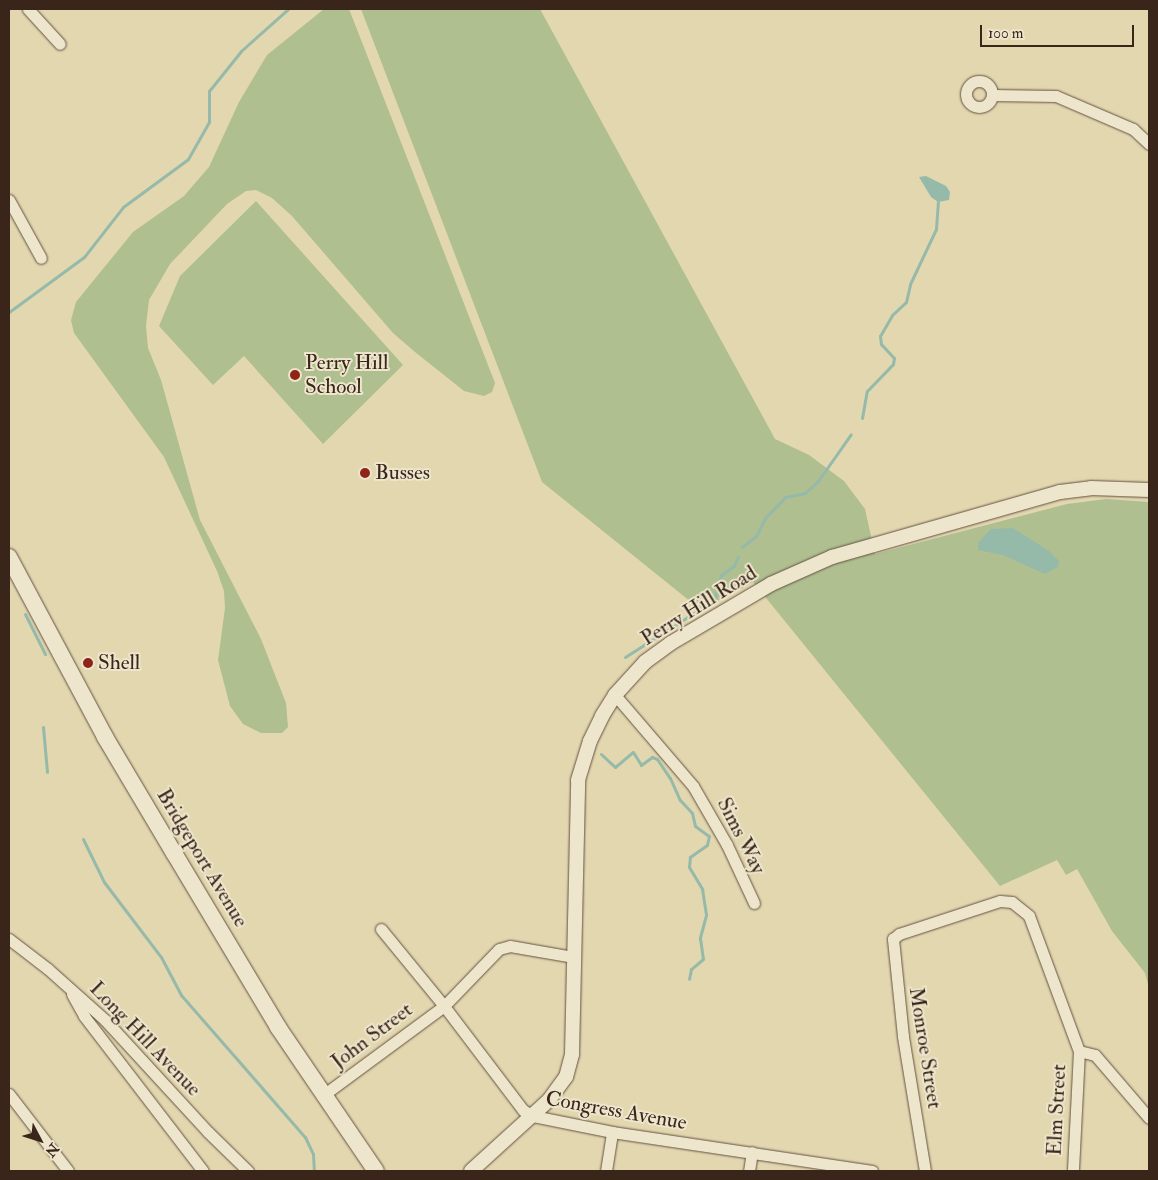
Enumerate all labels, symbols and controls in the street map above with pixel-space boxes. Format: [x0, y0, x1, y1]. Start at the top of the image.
scale bar [983, 15, 1137, 47]
text: 100 m [988, 24, 1023, 43]
place label: Perry Hill School [305, 350, 388, 400]
marker: Perry Hill School [289, 369, 301, 381]
place label: Busses [375, 460, 430, 486]
marker: Busses [359, 467, 371, 479]
street label: Perry Hill Road [636, 560, 762, 652]
place label: Shell [98, 650, 140, 676]
marker: Shell [82, 657, 94, 669]
street label: Bridgeport Avenue [151, 784, 253, 932]
street label: Sims Way [711, 794, 771, 878]
street label: Long Hill Avenue [84, 976, 206, 1102]
street label: Monroe Street [903, 986, 947, 1110]
street label: John Street [326, 997, 418, 1075]
street label: Elm Street [1042, 1063, 1072, 1157]
street label: Congress Avenue [543, 1086, 689, 1136]
north arrow [15, 1115, 65, 1165]
text: N [41, 1140, 62, 1160]

